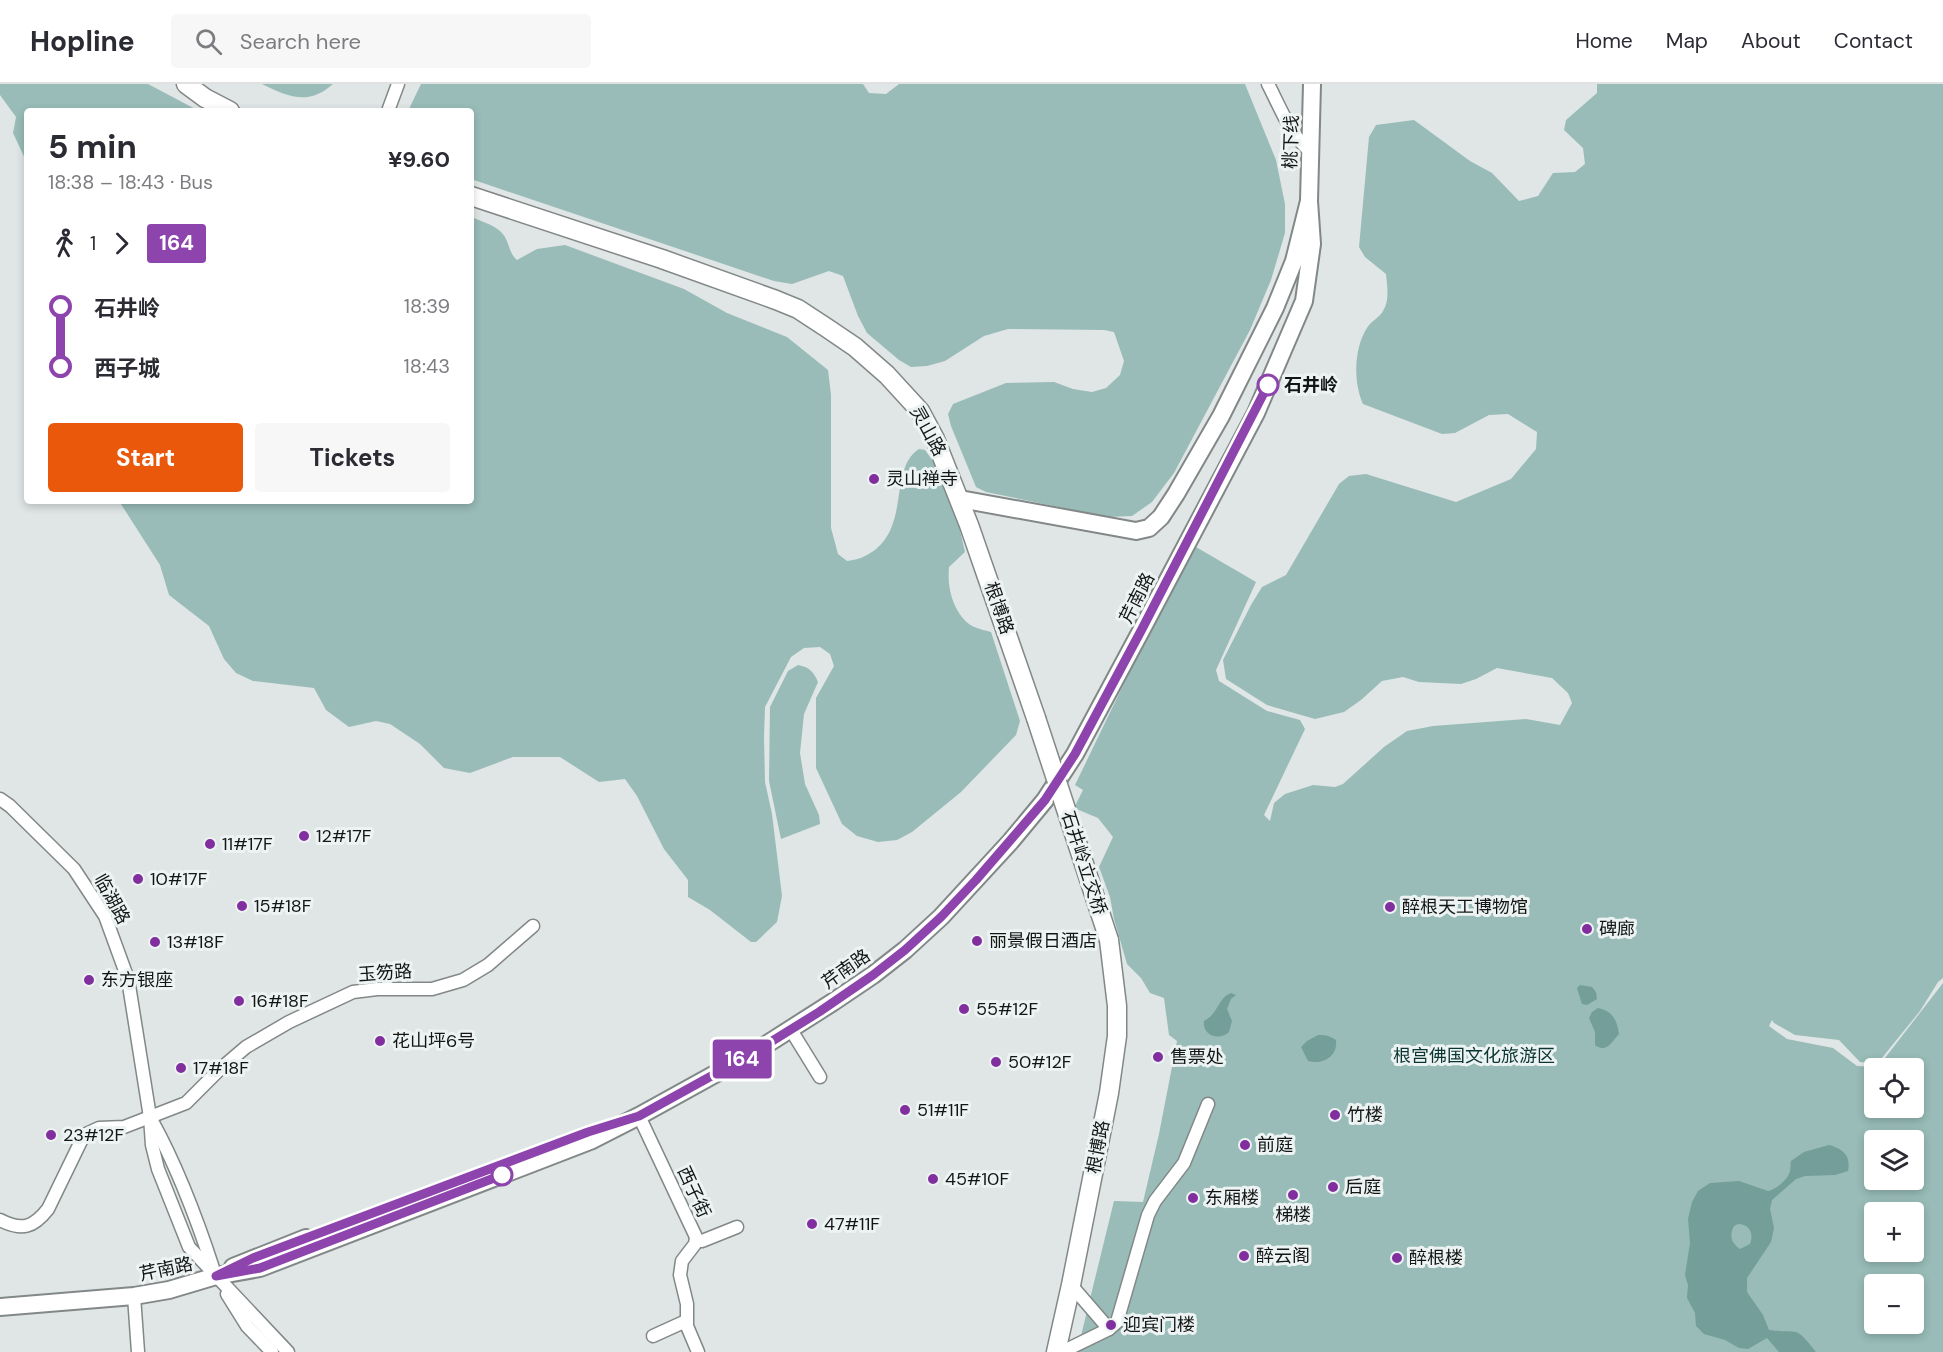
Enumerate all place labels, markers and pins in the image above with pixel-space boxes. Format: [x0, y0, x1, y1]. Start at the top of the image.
place label: 石井岭 [1284, 373, 1338, 397]
marker: 石井岭 [1257, 374, 1279, 396]
place label: 灵山禅寺 [886, 467, 958, 491]
marker: 灵山禅寺 [867, 472, 881, 486]
place label: 12#17F [316, 824, 372, 848]
marker: 12#17F [297, 829, 311, 843]
place label: 11#17F [222, 832, 273, 856]
marker: 11#17F [203, 837, 217, 851]
place label: 10#17F [150, 867, 208, 891]
marker: 10#17F [131, 872, 145, 886]
place label: 15#18F [254, 894, 312, 918]
place label: 醉根天工博物馆 [1402, 895, 1528, 919]
marker: 15#18F [235, 899, 249, 913]
marker: 醉根天工博物馆 [1383, 900, 1397, 914]
place label: 碑廊 [1599, 917, 1635, 941]
marker: 碑廊 [1580, 922, 1594, 936]
place label: 丽景假日酒店 [989, 929, 1097, 953]
place label: 13#18F [167, 930, 224, 954]
marker: 丽景假日酒店 [970, 934, 984, 948]
marker: 13#18F [148, 935, 162, 949]
place label: 东方银座 [101, 968, 173, 992]
marker: 东方银座 [82, 973, 96, 987]
place label: 16#18F [251, 989, 309, 1013]
marker: 16#18F [232, 994, 246, 1008]
place label: 55#12F [976, 997, 1038, 1021]
marker: 55#12F [957, 1002, 971, 1016]
place label: 花山坪6号 [392, 1029, 475, 1053]
marker: 花山坪6号 [373, 1034, 387, 1048]
place label: 售票处 [1170, 1045, 1224, 1069]
place label: 50#12F [1008, 1050, 1072, 1074]
marker: 售票处 [1151, 1050, 1165, 1064]
marker: 50#12F [989, 1055, 1003, 1069]
place label: 17#18F [193, 1056, 249, 1080]
marker: 17#18F [174, 1061, 188, 1075]
place label: 51#11F [917, 1098, 969, 1122]
marker: 51#11F [898, 1103, 912, 1117]
place label: 竹楼 [1347, 1103, 1383, 1127]
marker: 竹楼 [1328, 1108, 1342, 1122]
place label: 23#12F [63, 1123, 124, 1147]
marker: 23#12F [44, 1128, 58, 1142]
place label: 前庭 [1257, 1133, 1293, 1157]
marker: 前庭 [1238, 1138, 1252, 1152]
unlabelled marker [491, 1164, 513, 1186]
place label: 45#10F [945, 1167, 1009, 1191]
marker: 45#10F [926, 1172, 940, 1186]
place label: 后庭 [1345, 1175, 1381, 1199]
marker: 后庭 [1326, 1180, 1340, 1194]
place label: 东厢楼 [1205, 1186, 1259, 1210]
marker: 梯楼 [1286, 1188, 1300, 1202]
marker: 东厢楼 [1186, 1191, 1200, 1205]
place label: 梯楼 [1275, 1203, 1311, 1227]
place label: 47#11F [824, 1212, 880, 1236]
marker: 47#11F [805, 1217, 819, 1231]
place label: 醉云阁 [1256, 1244, 1310, 1268]
place label: 醉根楼 [1409, 1246, 1463, 1270]
marker: 醉云阁 [1237, 1249, 1251, 1263]
marker: 醉根楼 [1390, 1251, 1404, 1265]
place label: 迎宾门楼 [1123, 1313, 1195, 1337]
marker: 迎宾门楼 [1104, 1318, 1118, 1332]

